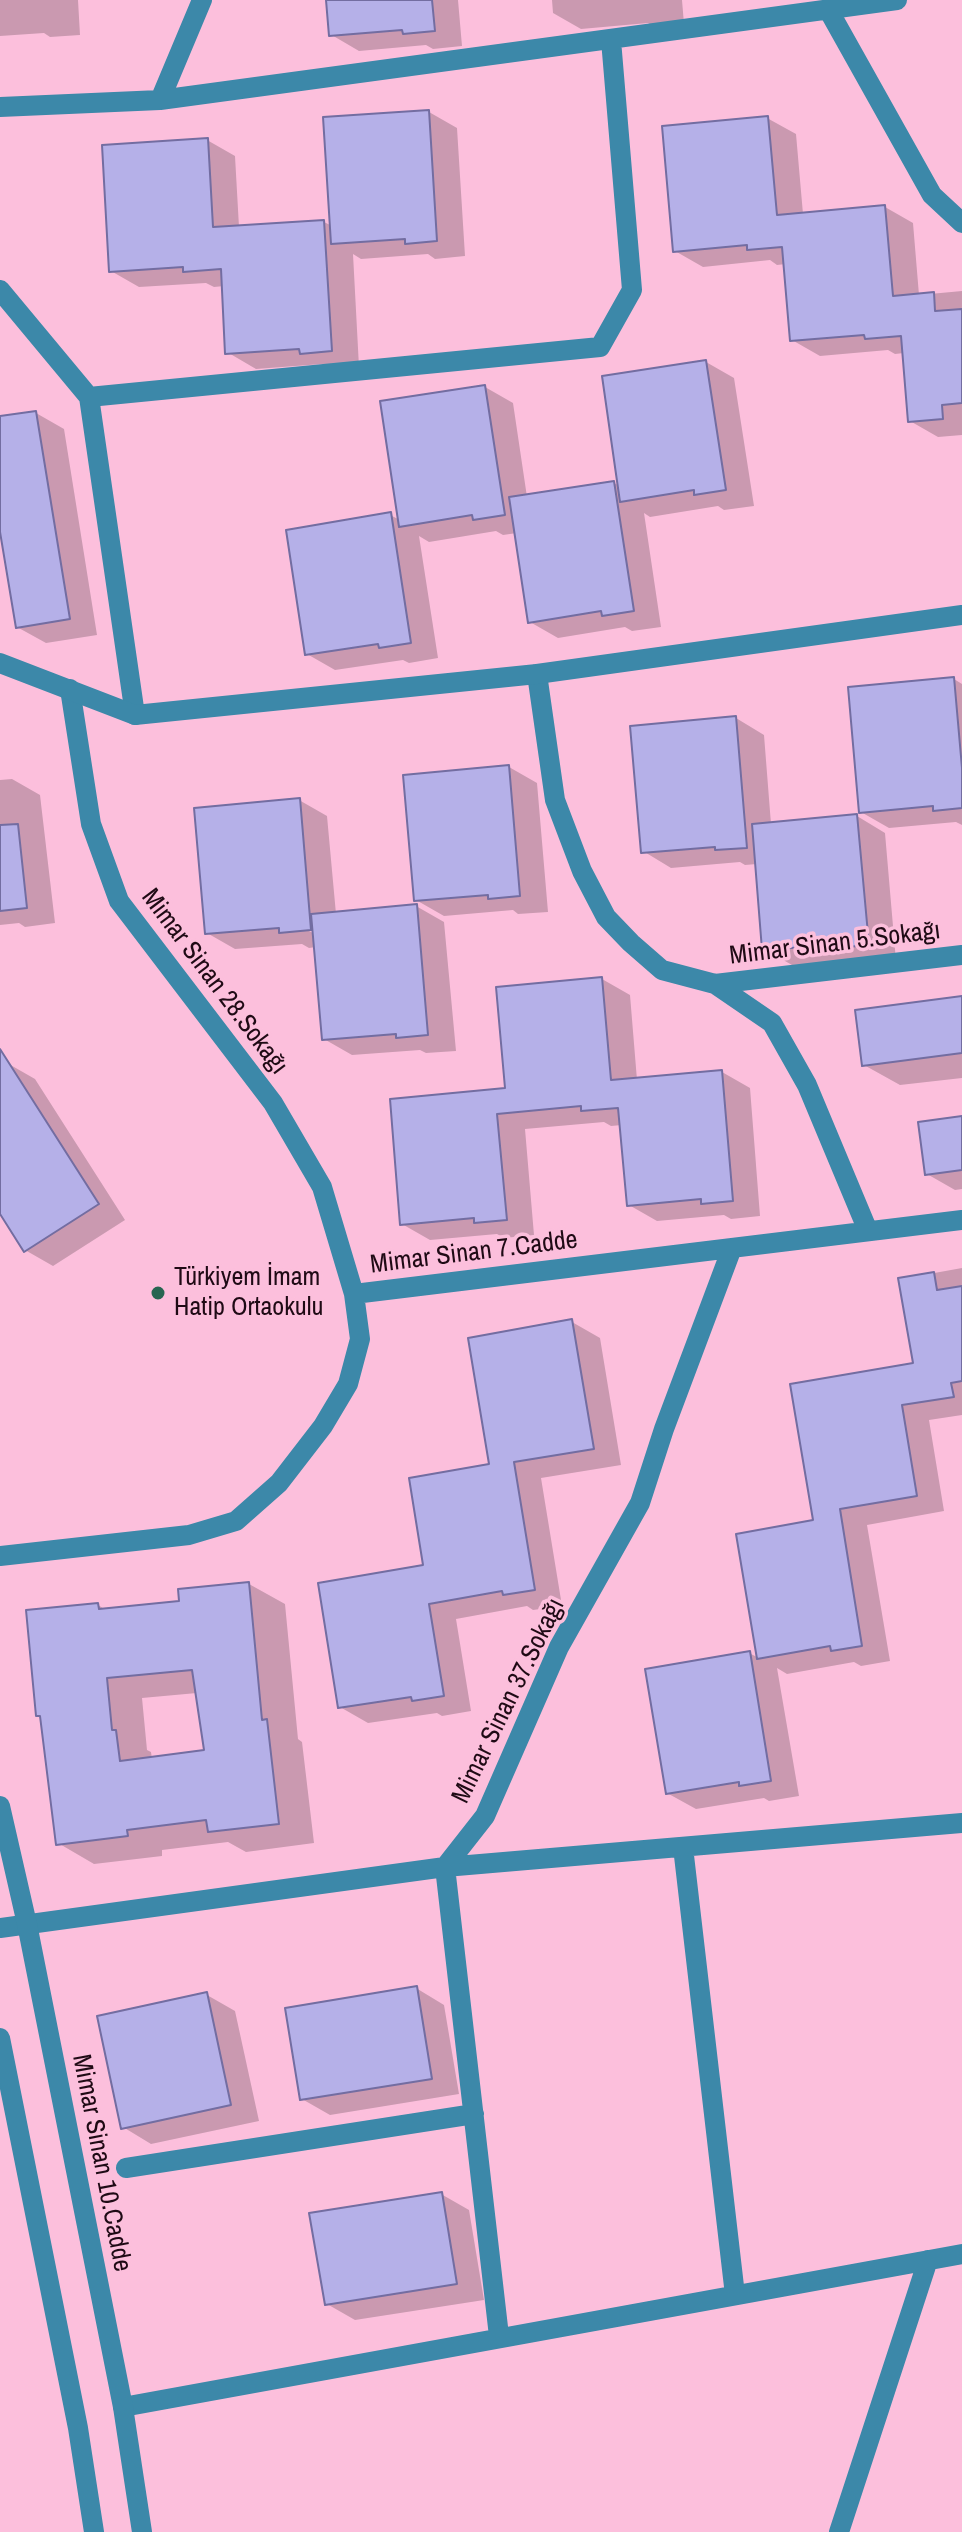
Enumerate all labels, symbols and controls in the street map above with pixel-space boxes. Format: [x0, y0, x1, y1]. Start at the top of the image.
street label: Mimar Sinan 28.Sokağı [134, 883, 294, 1081]
street label: Mimar Sinan 5.Sokağı [728, 916, 942, 972]
street label: Mimar Sinan 7.Cadde [369, 1225, 579, 1281]
place label: Türkiyem İmam Hatip Ortaokulu [174, 1262, 323, 1324]
marker: Türkiyem İmam Hatip Ortaokulu [149, 1284, 167, 1302]
street label: Mimar Sinan 37.Sokağı [446, 1594, 572, 1808]
street label: Mimar Sinan 10.Cadde [65, 2052, 137, 2274]

